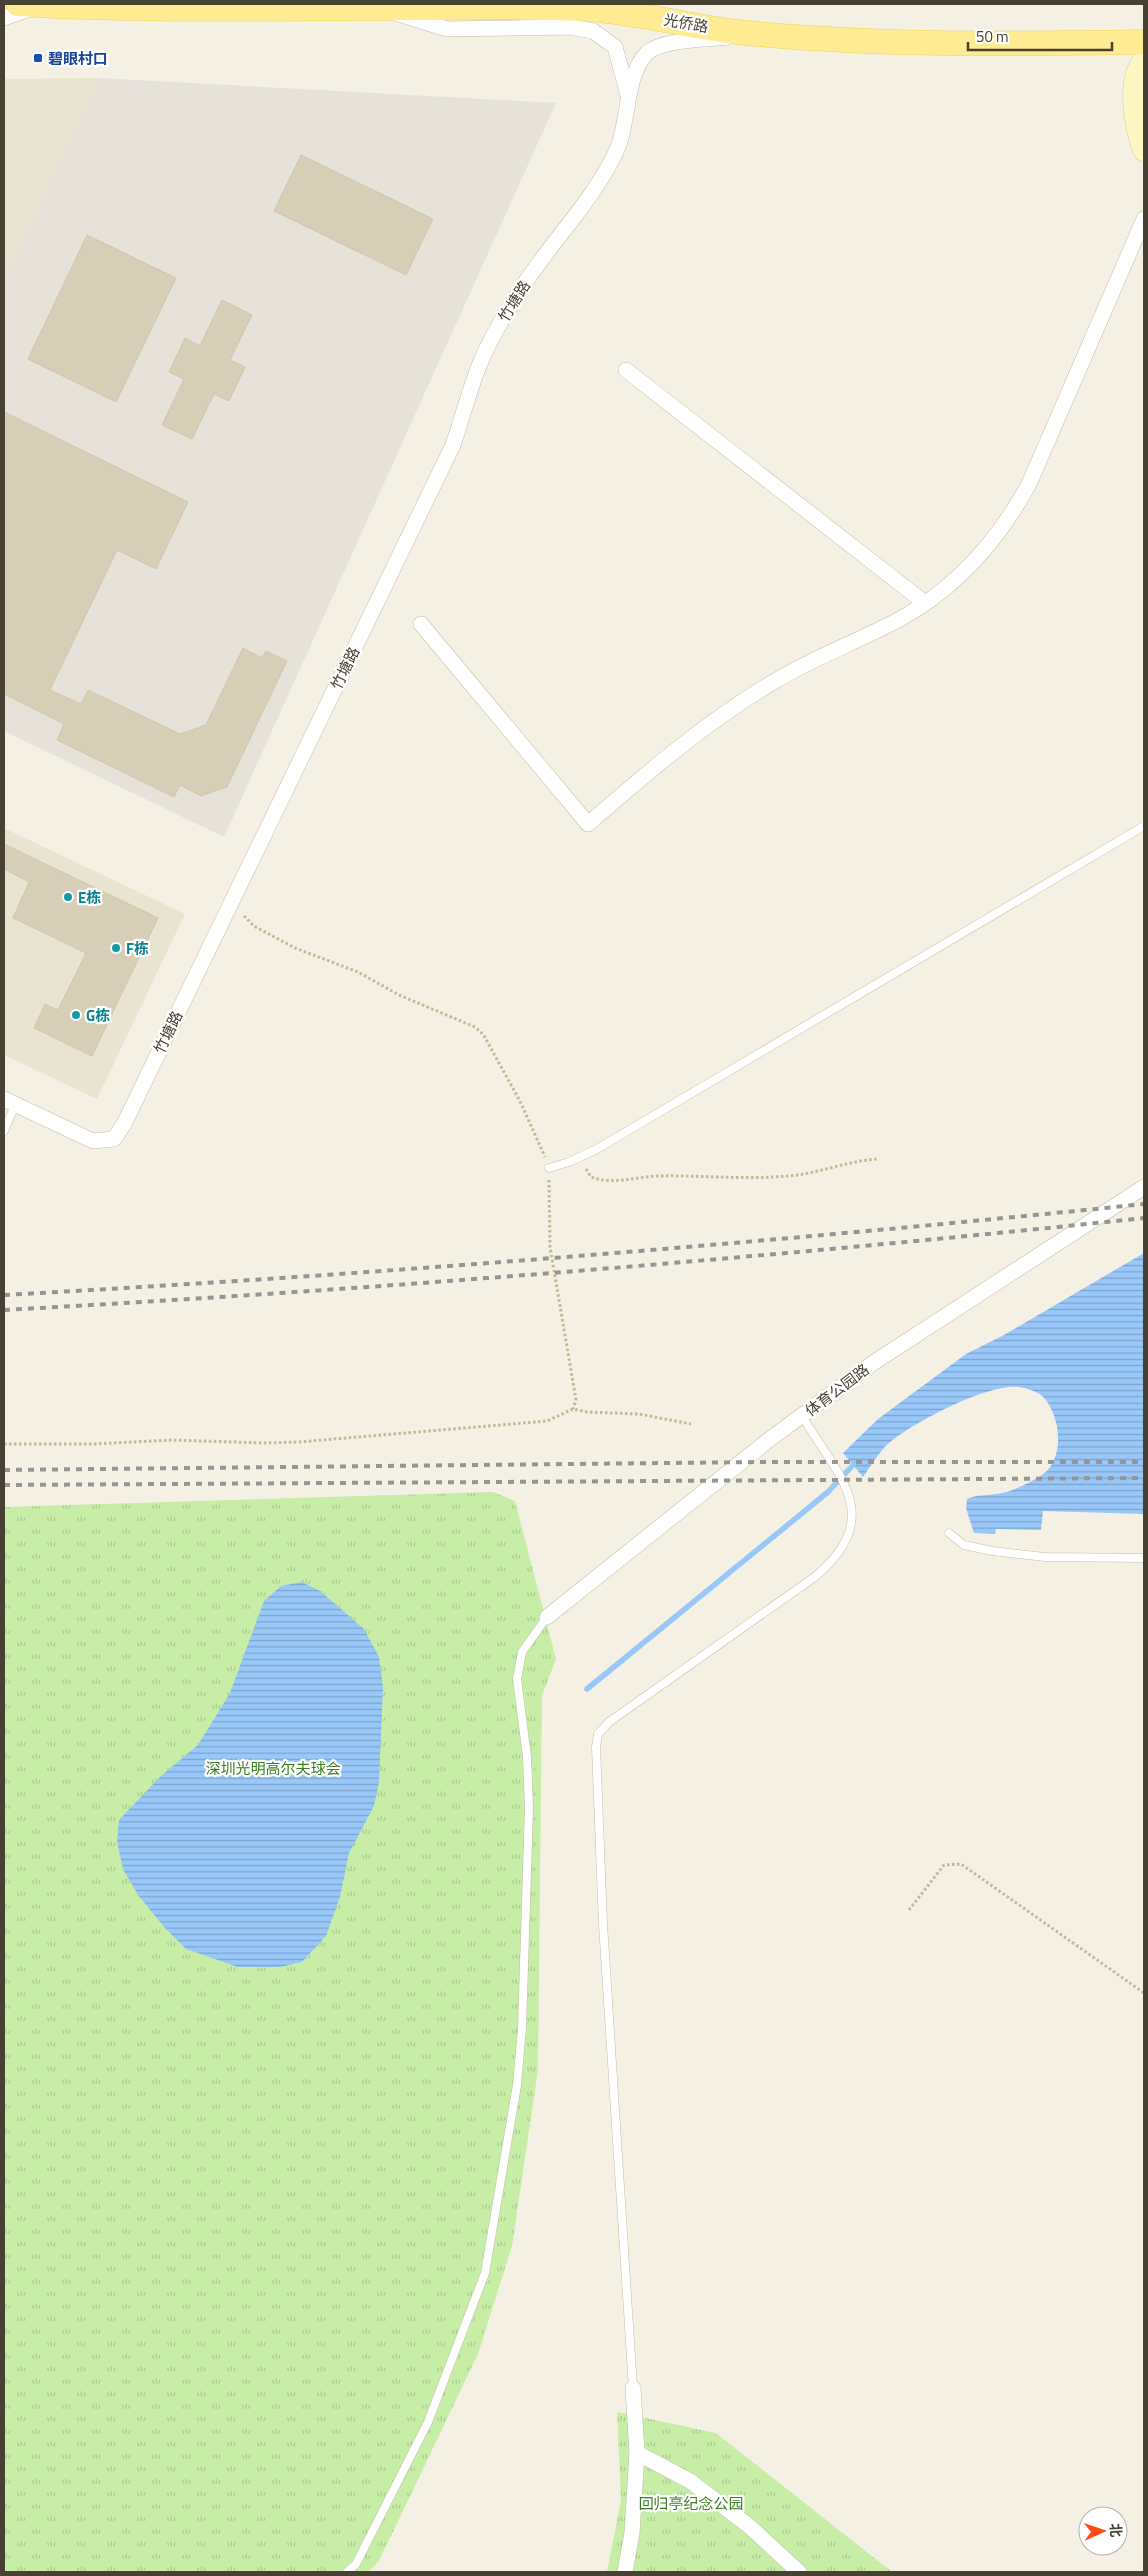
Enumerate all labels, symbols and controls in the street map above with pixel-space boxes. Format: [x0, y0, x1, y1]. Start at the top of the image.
street label: 光侨路 [662, 8, 710, 38]
scale bar [968, 20, 1112, 52]
text: 50 m [976, 25, 1009, 48]
place label: 碧眼村口 [48, 47, 108, 70]
marker: 碧眼村口 [32, 52, 44, 64]
street label: 竹塘路 [492, 276, 536, 326]
street label: 竹塘路 [325, 643, 365, 693]
place label: E栋 [78, 886, 101, 909]
marker: E栋 [62, 891, 74, 903]
place label: F栋 [126, 937, 149, 960]
marker: F栋 [110, 942, 122, 954]
place label: G栋 [86, 1004, 110, 1027]
street label: 竹塘路 [148, 1007, 188, 1057]
marker: G栋 [70, 1009, 82, 1021]
street label: 体育公园路 [800, 1358, 874, 1422]
park label: 深圳光明高尔夫球会 [205, 1757, 341, 1780]
park label: 回归亭纪念公园 [638, 2492, 744, 2515]
north arrow [1078, 2506, 1128, 2556]
text: 北 [1106, 2523, 1127, 2538]

